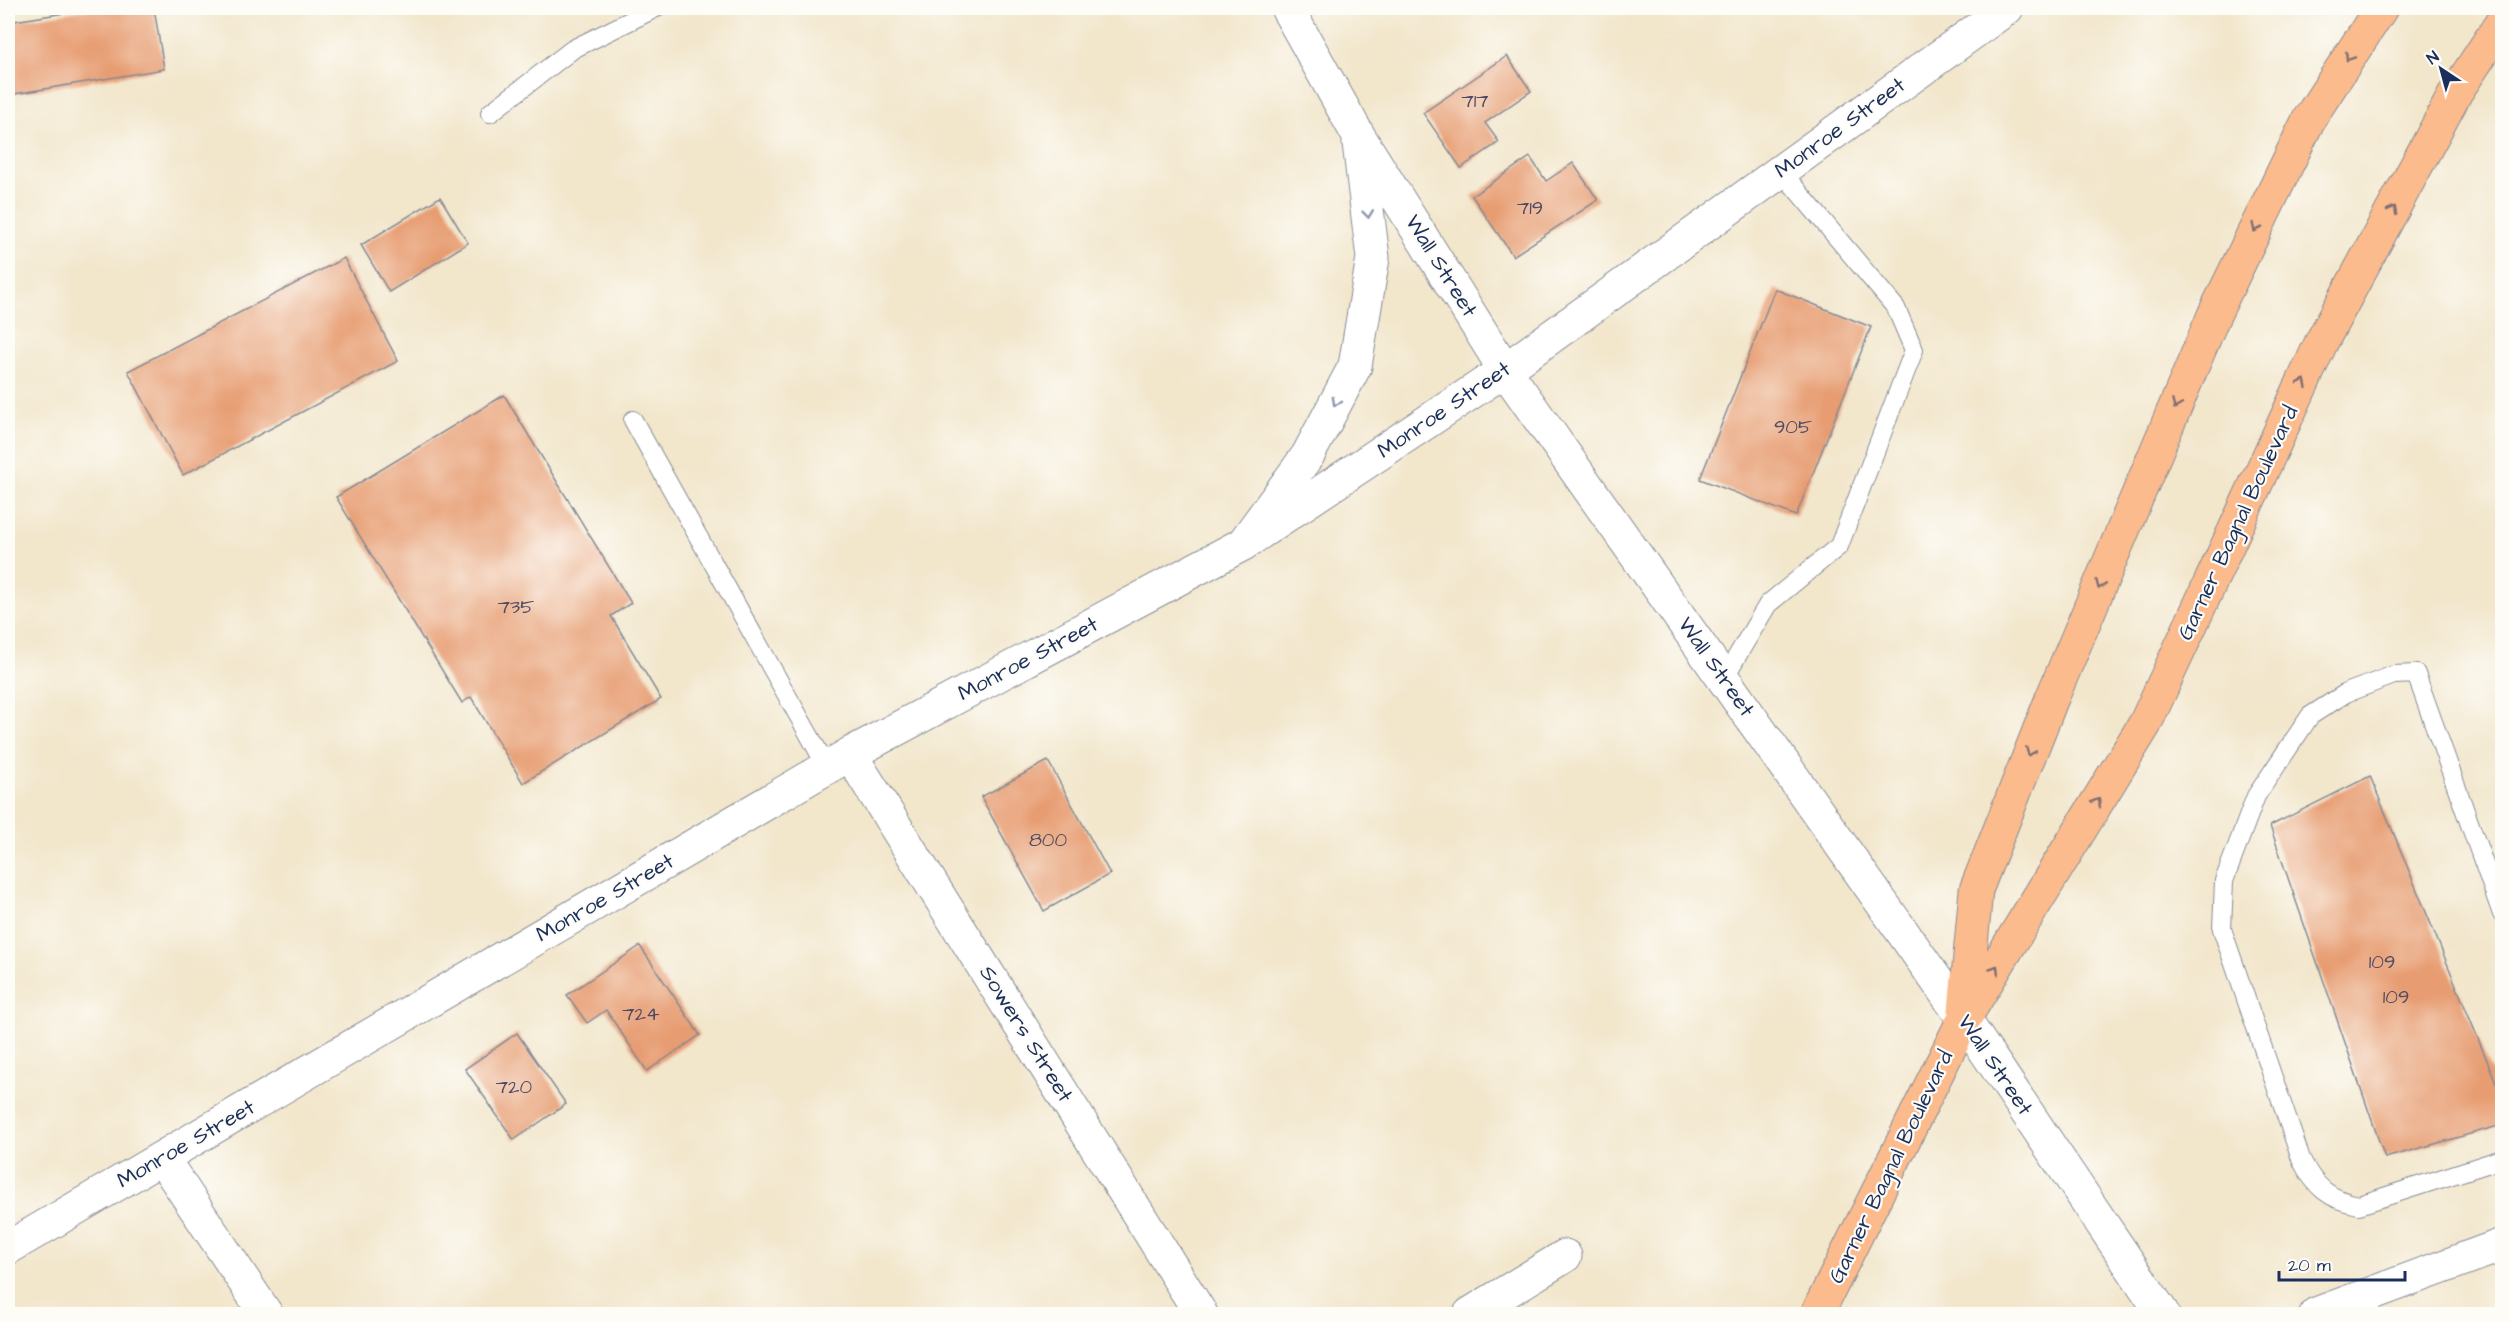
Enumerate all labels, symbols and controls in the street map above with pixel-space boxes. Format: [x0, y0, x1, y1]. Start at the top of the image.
north arrow [2411, 39, 2471, 99]
text: N [2422, 46, 2443, 70]
one-way arrow [2345, 50, 2356, 61]
street label: Monroe Street [1768, 70, 1912, 186]
house number: 717 [1461, 87, 1489, 115]
house number: 719 [1517, 194, 1543, 222]
one-way arrow [2386, 206, 2397, 216]
one-way arrow [1361, 209, 1373, 219]
street label: Wall Street [1397, 209, 1485, 323]
one-way arrow [2252, 221, 2264, 232]
street label: Monroe Street [1371, 354, 1517, 466]
one-way arrow [2296, 378, 2308, 389]
one-way arrow [1332, 396, 1343, 407]
one-way arrow [2171, 399, 2183, 410]
street label: Garner Bagnal Boulevard [2170, 401, 2307, 646]
house number: 905 [1774, 413, 1812, 441]
one-way arrow [2095, 579, 2107, 590]
house number: 735 [498, 593, 534, 621]
street label: Monroe Street [952, 609, 1104, 709]
street label: Wall Street [1670, 611, 1762, 723]
one-way arrow [2025, 747, 2038, 757]
one-way arrow [2089, 798, 2100, 809]
house number: 800 [1029, 826, 1067, 854]
street label: Monroe Street [530, 846, 680, 950]
house number: 109 [2369, 948, 2395, 976]
street label: Sowers Street [972, 960, 1081, 1108]
one-way arrow [1987, 965, 1999, 975]
house number: 109 [2383, 983, 2409, 1011]
house number: 724 [622, 1000, 660, 1028]
street label: Wall Street [1950, 1008, 2040, 1122]
street label: Garner Bagnal Boulevard [1821, 1045, 1962, 1289]
house number: 720 [496, 1073, 533, 1101]
street label: Monroe Street [111, 1092, 261, 1196]
scale bar [2279, 1244, 2405, 1282]
text: 20 m [2288, 1253, 2331, 1278]

